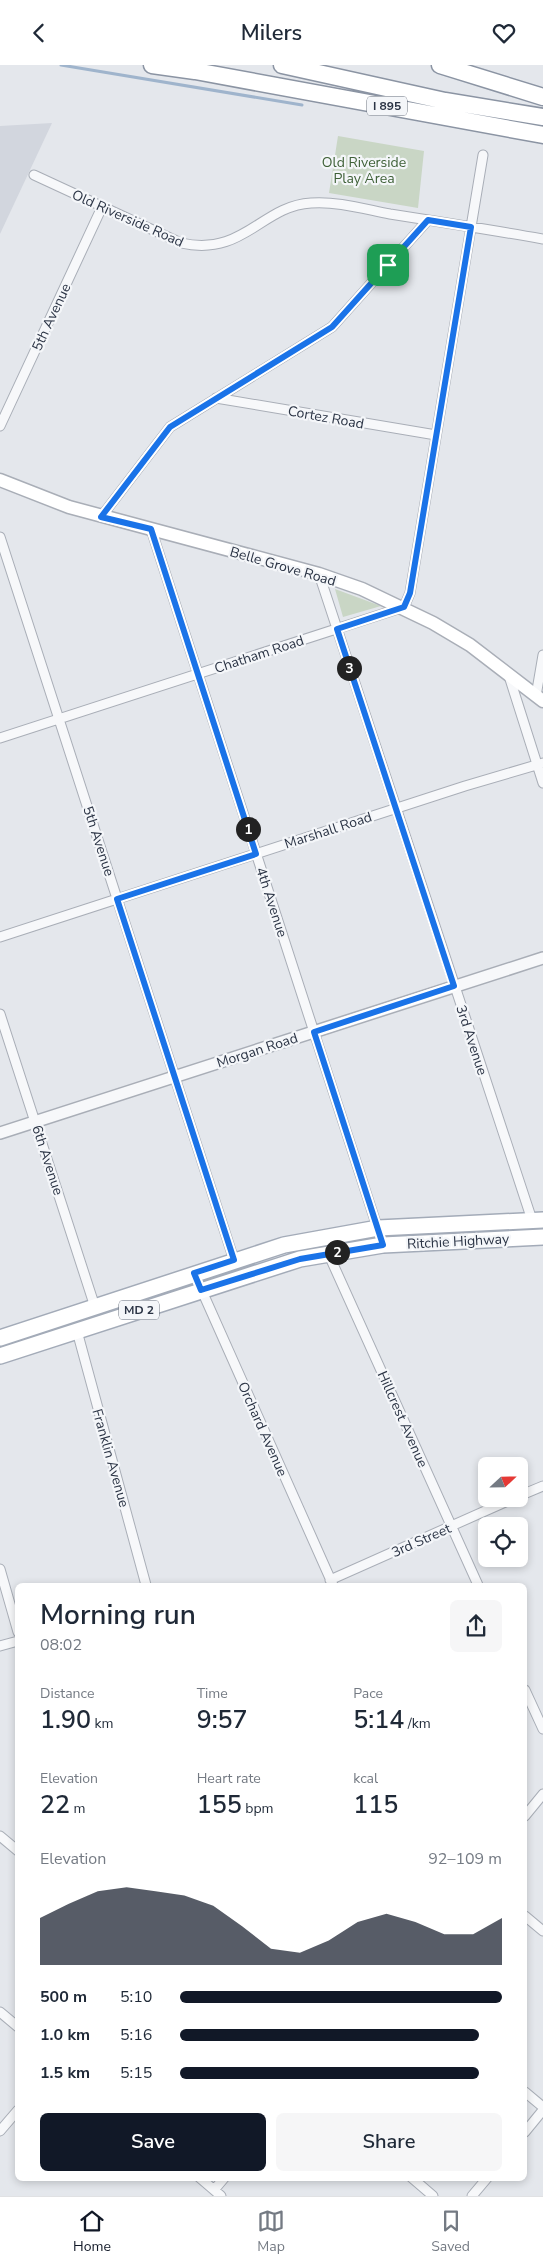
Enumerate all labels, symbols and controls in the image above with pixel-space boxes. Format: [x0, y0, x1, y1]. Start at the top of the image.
text: Milers [241, 18, 302, 48]
icon: back [25, 19, 53, 47]
icon: heart [490, 19, 518, 47]
road number: I 895 [367, 96, 407, 115]
park label: Old Riverside Play Area [322, 153, 406, 188]
street label: Old Riverside Road [69, 185, 187, 252]
pin [367, 244, 409, 286]
icon: arrive [374, 251, 402, 279]
street label: 5th Avenue [28, 280, 75, 354]
street label: Cortez Road [286, 401, 365, 434]
street label: Belle Grove Road [228, 542, 338, 591]
street label: Chatham Road [212, 631, 306, 678]
pin: 3 [336, 655, 362, 681]
text: 3 [345, 659, 354, 678]
street label: 5th Avenue [78, 804, 119, 879]
street label: Marshall Road [282, 807, 374, 854]
pin: 1 [236, 817, 260, 841]
text: 1 [244, 820, 253, 839]
street label: 4th Avenue [251, 865, 292, 940]
street label: 3rd Avenue [451, 1003, 492, 1078]
street label: Morgan Road [214, 1028, 300, 1073]
street label: 6th Avenue [27, 1123, 68, 1198]
street label: Ritchie Highway [406, 1229, 510, 1254]
pin: 2 [324, 1239, 350, 1265]
text: 2 [333, 1243, 342, 1262]
road number: MD 2 [119, 1301, 159, 1319]
street label: Hillcrest Avenue [373, 1368, 432, 1470]
street label: Orchard Avenue [233, 1379, 292, 1480]
street label: Franklin Avenue [87, 1407, 134, 1510]
north arrow [478, 1457, 528, 1507]
map controls [478, 1457, 528, 1567]
button: locate [478, 1517, 528, 1567]
street label: 3rd Street [388, 1519, 454, 1562]
text: Morning run [40, 1596, 196, 1634]
button: share [450, 1600, 502, 1652]
text: 08:02 [40, 1634, 82, 1656]
text: Distance [40, 1684, 94, 1703]
text: Time [197, 1684, 228, 1703]
text: Pace [353, 1684, 383, 1703]
text: 1.90 [40, 1703, 91, 1737]
text: 9:57 [197, 1703, 248, 1737]
text: 5:14 [353, 1703, 404, 1737]
text: km [91, 1714, 114, 1733]
text: /km [404, 1714, 431, 1733]
text: Elevation [40, 1769, 98, 1788]
text: Heart rate [197, 1769, 261, 1788]
text: kcal [353, 1769, 378, 1788]
text: 22 [40, 1788, 70, 1822]
text: 155 [197, 1788, 242, 1822]
text: 115 [353, 1788, 398, 1822]
text: m [70, 1799, 86, 1818]
text: bpm [242, 1799, 274, 1818]
text: Elevation [40, 1848, 106, 1870]
text: 92–109 m [428, 1848, 502, 1870]
text: 500 m [40, 1986, 87, 2008]
text: 5:10 [120, 1986, 152, 2008]
text: 1.0 km [40, 2024, 90, 2046]
text: 5:16 [120, 2024, 152, 2046]
text: 1.5 km [40, 2062, 90, 2084]
text: 5:15 [120, 2062, 152, 2084]
button: Save [40, 2113, 266, 2171]
button: Share [276, 2113, 502, 2171]
tab: Home [73, 2207, 111, 2256]
tab: Map [257, 2207, 285, 2256]
tab: Saved [431, 2207, 470, 2256]

